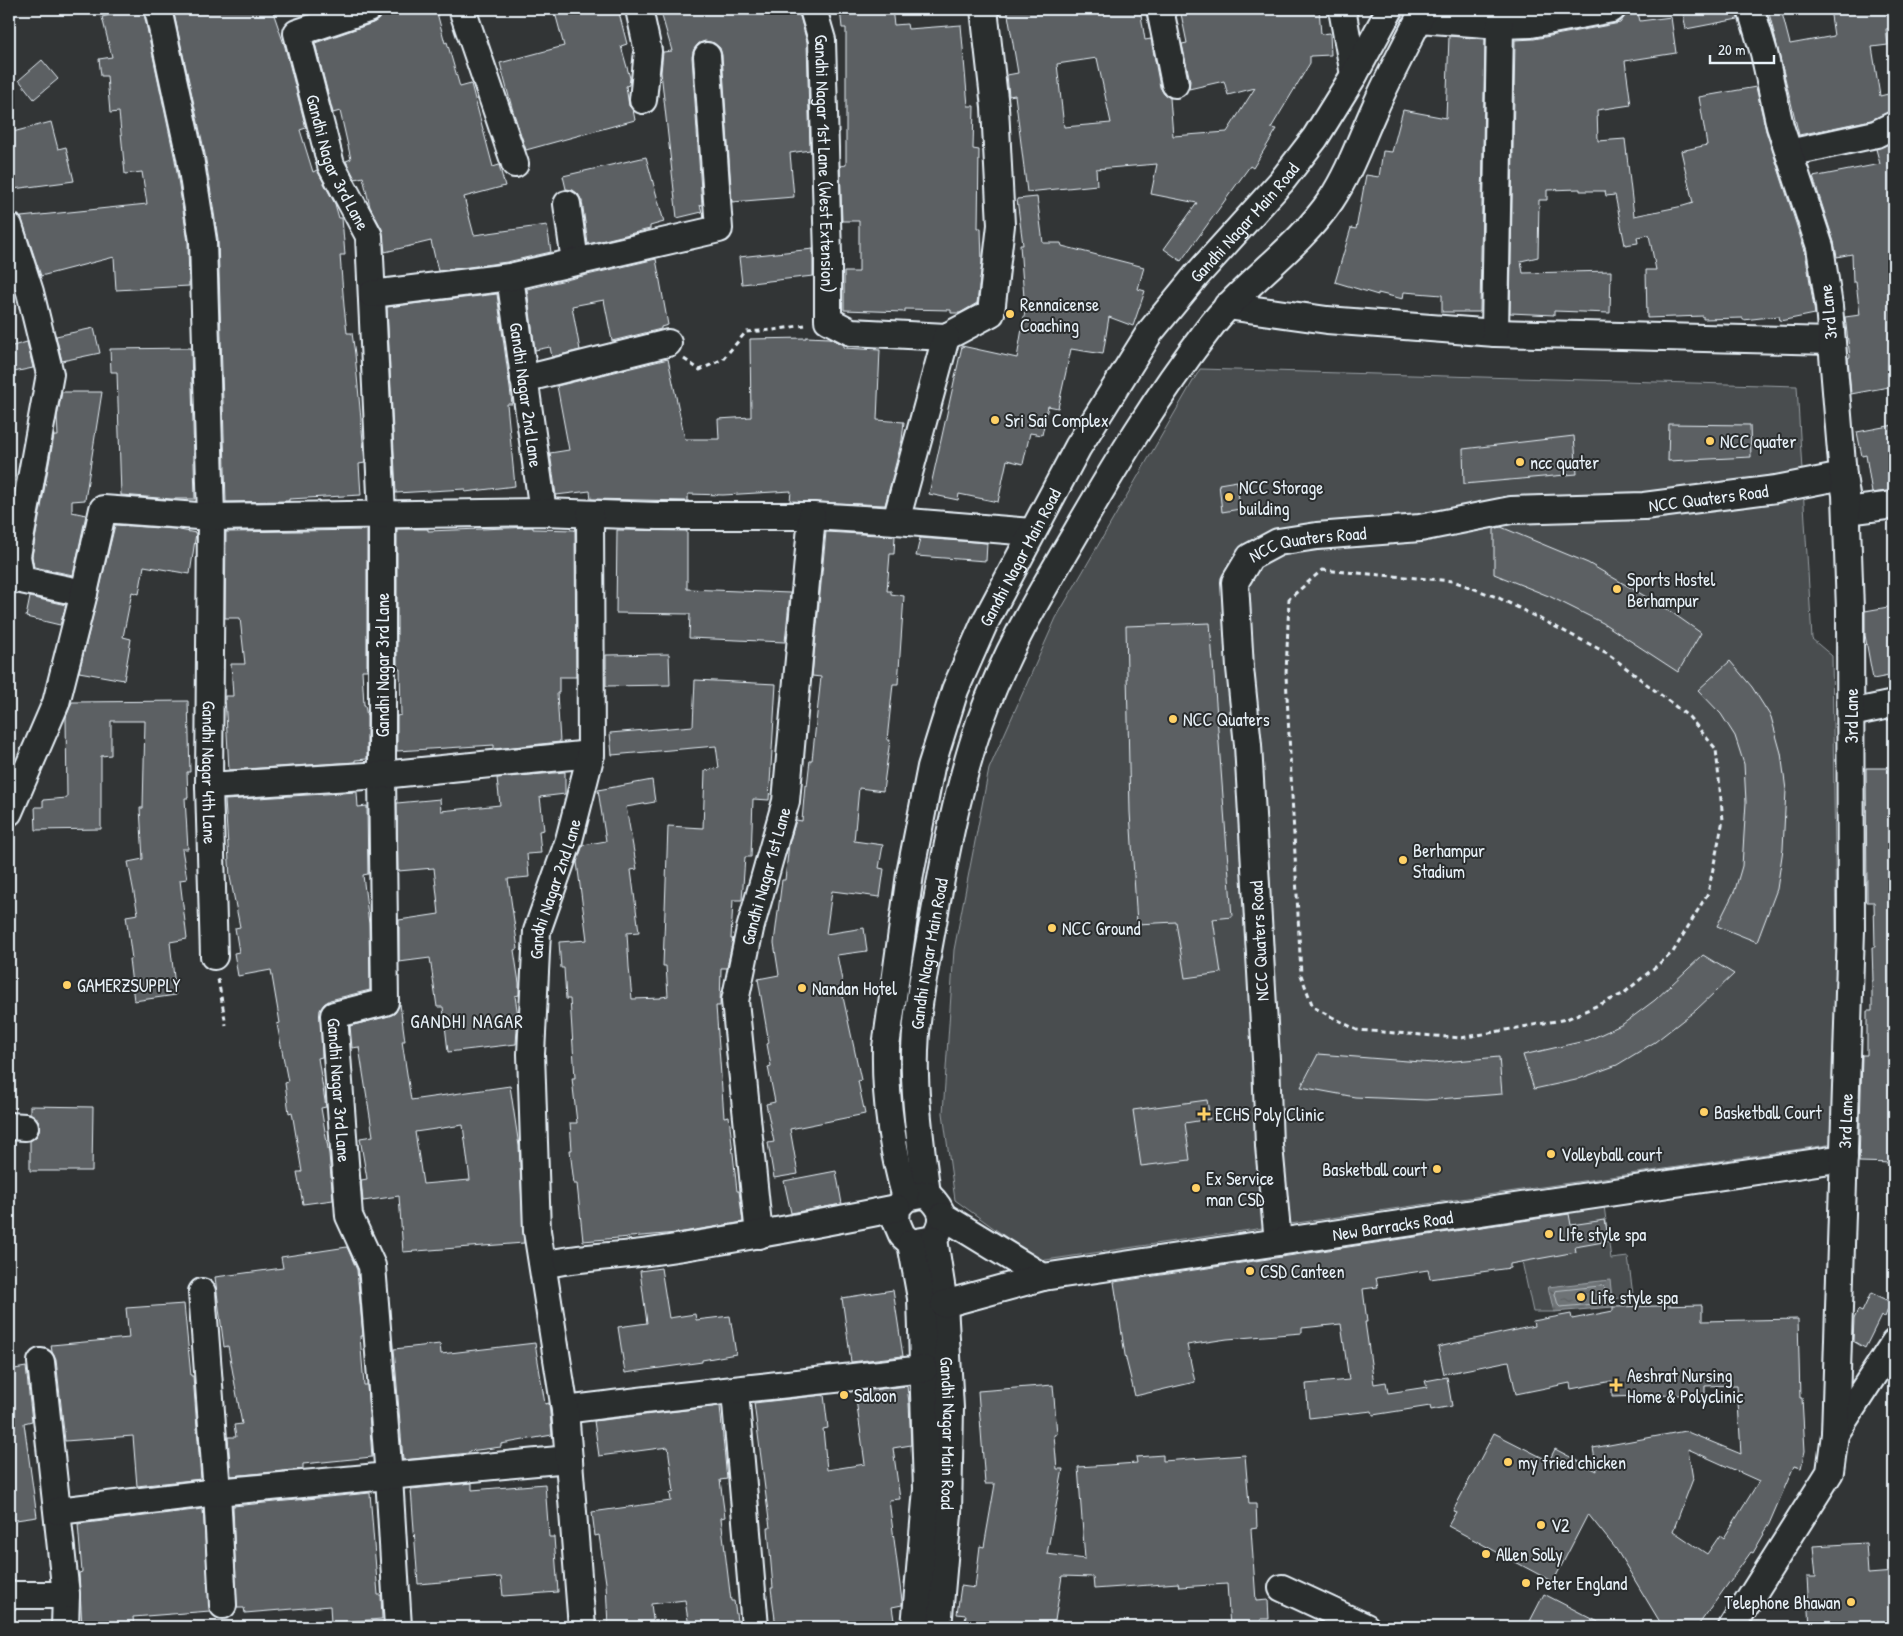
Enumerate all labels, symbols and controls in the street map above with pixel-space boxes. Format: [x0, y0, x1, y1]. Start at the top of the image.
street label: Gandhi Nagar 1st Lane (West Extension) [808, 31, 841, 293]
scale bar [1710, 32, 1774, 64]
text: 20 m [1718, 39, 1745, 60]
street label: Gandhi Nagar 3rd Lane [301, 92, 376, 234]
street label: Gandhi Nagar Main Road [1184, 157, 1304, 287]
street label: 3rd Lane [1813, 283, 1843, 341]
place label: Rennaicense Coaching [1020, 292, 1099, 338]
marker: Rennaicense Coaching [1004, 308, 1016, 320]
street label: Gandhi Nagar 2nd Lane [504, 321, 549, 469]
place label: Sri Sai Complex [1005, 408, 1109, 433]
marker: Sri Sai Complex [989, 414, 1001, 426]
place label: NCC quater [1720, 429, 1796, 454]
marker: NCC quater [1704, 435, 1716, 447]
place label: ncc quater [1530, 450, 1599, 475]
marker: ncc quater [1514, 456, 1526, 468]
place label: NCC Storage building [1239, 475, 1323, 521]
street label: NCC Quaters Road [1647, 478, 1770, 518]
street label: Gandhi Nagar Main Road [973, 484, 1066, 631]
marker: NCC Storage building [1223, 491, 1235, 503]
street label: NCC Quaters Road [1244, 520, 1367, 568]
place label: Sports Hostel Berhampur [1627, 567, 1715, 613]
marker: Sports Hostel Berhampur [1611, 583, 1623, 595]
street label: Gandhi Nagar 3rd Lane [370, 593, 395, 737]
street label: 3rd Lane [1839, 688, 1864, 744]
street label: Gandhi Nagar 4th Lane [196, 701, 223, 844]
place label: NCC Quaters [1183, 707, 1270, 732]
marker: NCC Quaters [1167, 713, 1179, 725]
street label: Gandhi Nagar 1st Lane [735, 804, 796, 947]
street label: Gandhi Nagar 2nd Lane [523, 816, 586, 960]
place label: Berhampur Stadium [1413, 838, 1485, 884]
marker: Berhampur Stadium [1397, 854, 1409, 866]
street label: Gandhi Nagar Main Road [904, 876, 953, 1030]
street label: NCC Quaters Road [1243, 880, 1275, 1002]
place label: NCC Ground [1062, 916, 1141, 941]
marker: NCC Ground [1046, 922, 1058, 934]
place label: GAMERZSUPPLY [77, 973, 181, 998]
place label: Nandan Hotel [812, 976, 897, 1001]
marker: GAMERZSUPPLY [61, 979, 73, 991]
marker: Nandan Hotel [796, 982, 808, 994]
district label: GANDHI NAGAR [410, 1008, 524, 1034]
street label: Gandhi Nagar 3rd Lane [322, 1017, 357, 1163]
street label: 3rd Lane [1832, 1093, 1858, 1149]
place label: Basketball Court [1714, 1100, 1823, 1125]
place label: ECHS Poly Clinic [1215, 1102, 1324, 1127]
marker: Basketball Court [1698, 1106, 1710, 1118]
marker: ECHS Poly Clinic [1197, 1107, 1211, 1121]
place label: Volleyball court [1561, 1142, 1663, 1167]
marker: Volleyball court [1545, 1148, 1557, 1160]
place label: Basketball court [1322, 1157, 1428, 1182]
marker: Basketball court [1431, 1163, 1443, 1175]
place label: Ex Service man CSD [1206, 1166, 1274, 1212]
marker: Ex Service man CSD [1190, 1182, 1202, 1194]
street label: New Barracks Road [1331, 1204, 1454, 1246]
place label: LIfe style spa [1559, 1222, 1646, 1247]
marker: LIfe style spa [1543, 1228, 1555, 1240]
place label: CSD Canteen [1260, 1259, 1345, 1284]
marker: CSD Canteen [1244, 1265, 1256, 1277]
place label: Life style spa [1591, 1285, 1678, 1310]
marker: Life style spa [1575, 1291, 1587, 1303]
street label: Gandhi Nagar Main Road [935, 1356, 963, 1510]
place label: Aeshrat Nursing Home & Polyclinic [1627, 1363, 1743, 1409]
marker: Aeshrat Nursing Home & Polyclinic [1609, 1378, 1623, 1392]
place label: Saloon [854, 1383, 897, 1408]
marker: Saloon [838, 1389, 850, 1401]
place label: my fried chicken [1518, 1450, 1626, 1475]
marker: my fried chicken [1502, 1456, 1514, 1468]
place label: V2 [1551, 1513, 1570, 1538]
marker: V2 [1535, 1519, 1547, 1531]
place label: Allen Solly [1496, 1542, 1563, 1567]
marker: Allen Solly [1480, 1548, 1492, 1560]
place label: Peter England [1536, 1571, 1627, 1596]
marker: Peter England [1520, 1577, 1532, 1589]
place label: Telephone Bhawan [1724, 1590, 1841, 1615]
marker: Telephone Bhawan [1845, 1596, 1857, 1608]

